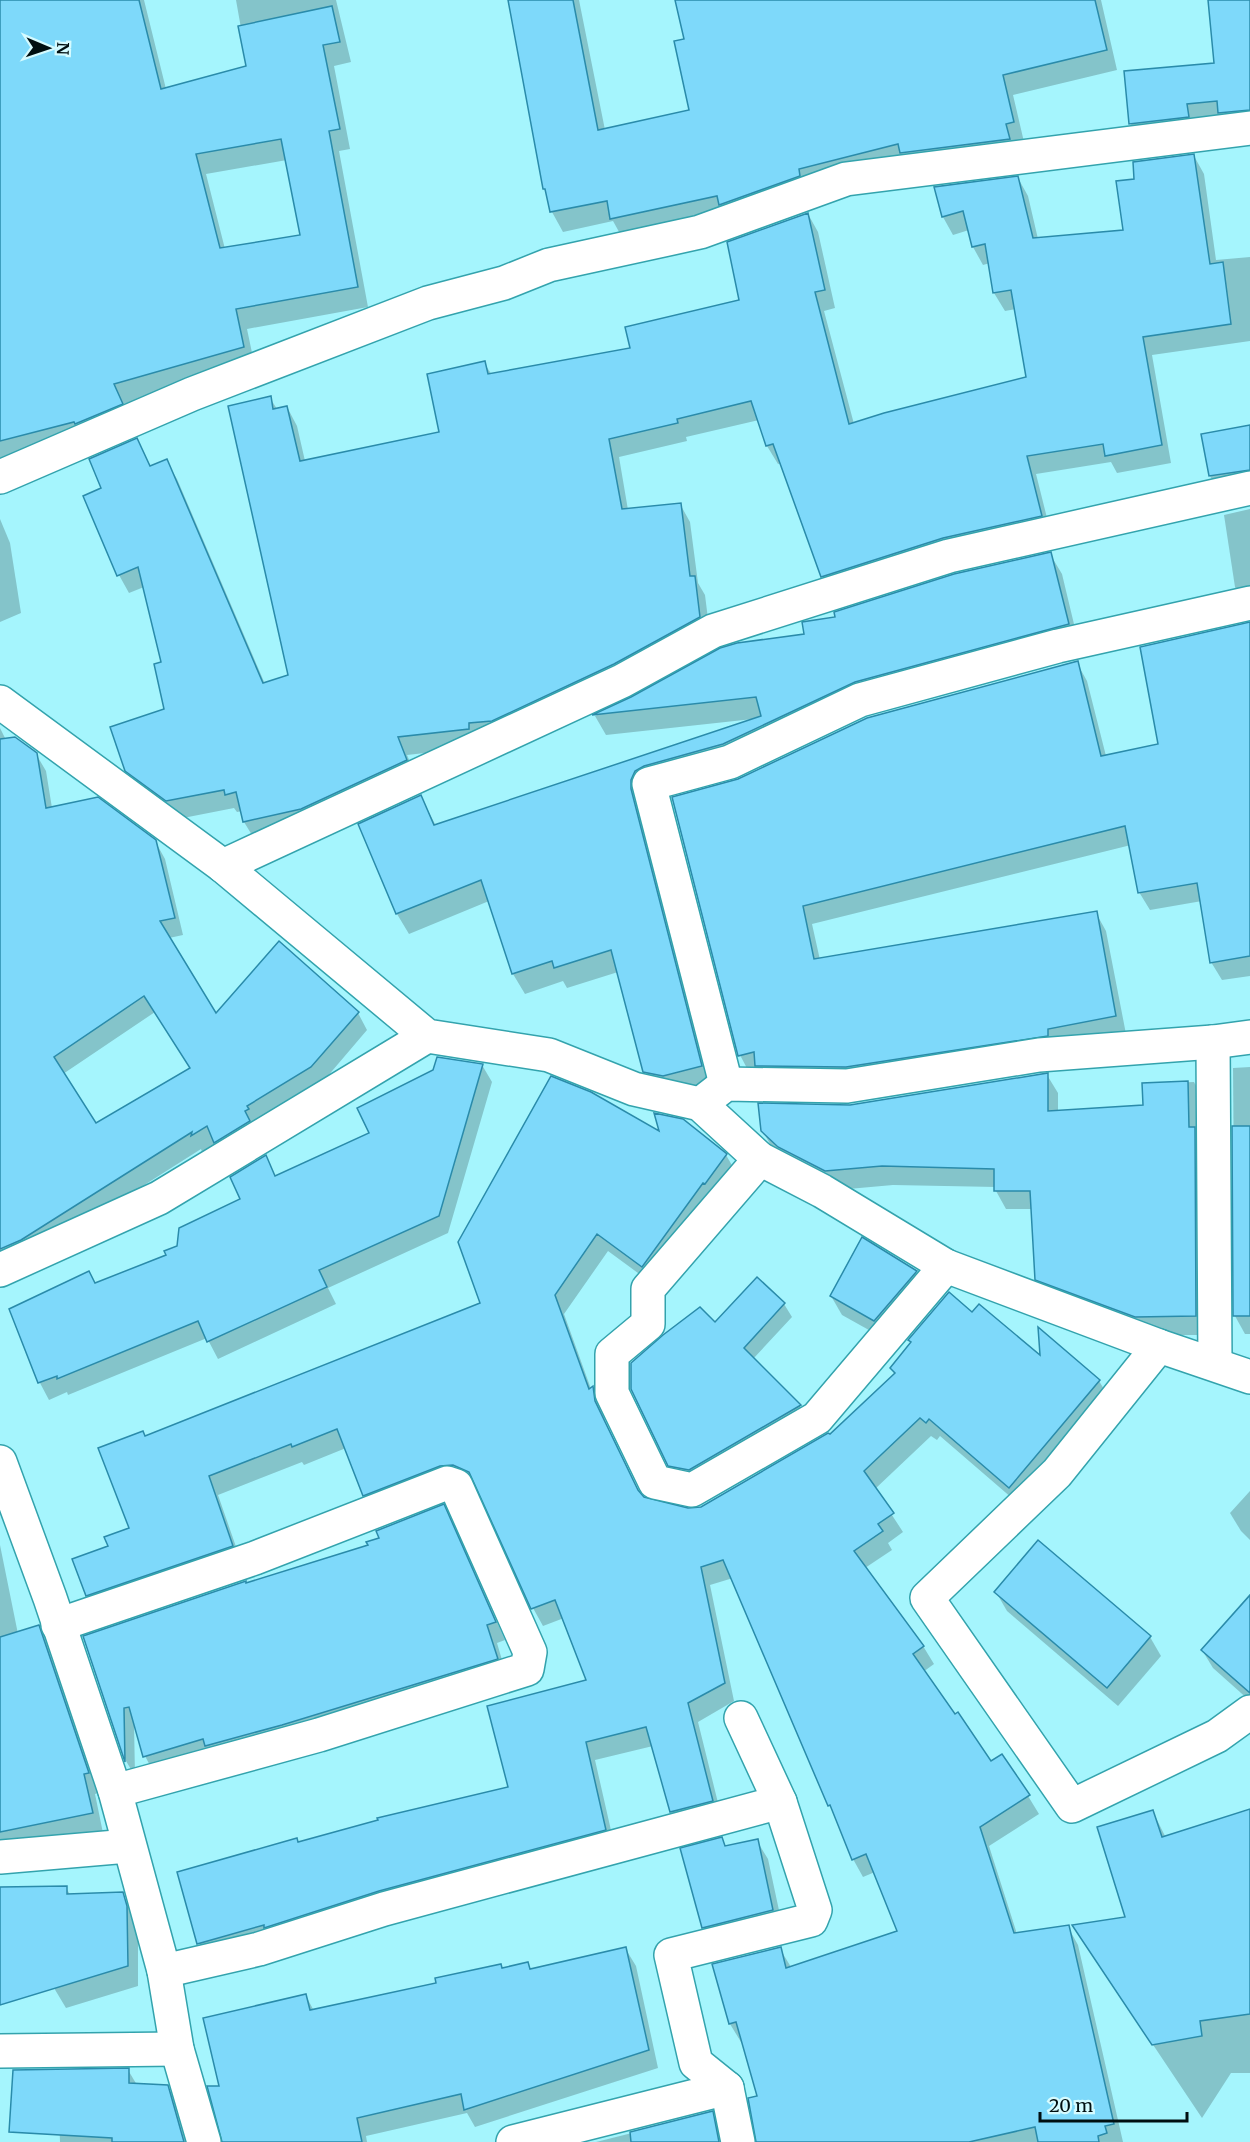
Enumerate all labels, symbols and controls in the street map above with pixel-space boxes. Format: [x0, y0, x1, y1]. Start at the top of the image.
north arrow [18, 18, 78, 78]
text: N [53, 42, 73, 56]
scale bar [1040, 2085, 1187, 2123]
text: 20 m [1049, 2094, 1093, 2117]

